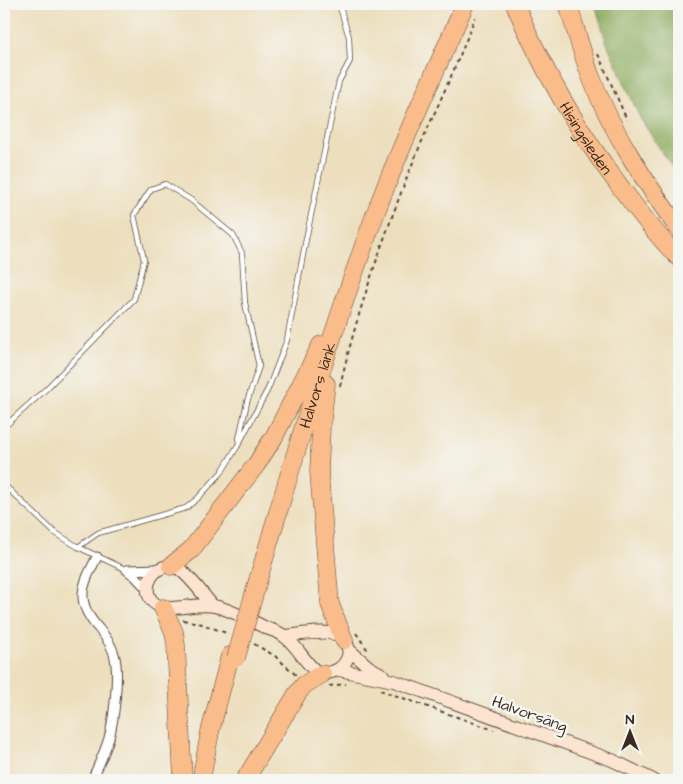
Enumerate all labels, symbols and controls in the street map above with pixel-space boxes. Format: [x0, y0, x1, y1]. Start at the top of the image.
street label: Hisingsleden [554, 98, 617, 179]
street label: Halvors länk [294, 339, 342, 431]
street label: Halvorsäng [488, 690, 570, 739]
north arrow [606, 706, 656, 756]
text: N [626, 710, 635, 730]

